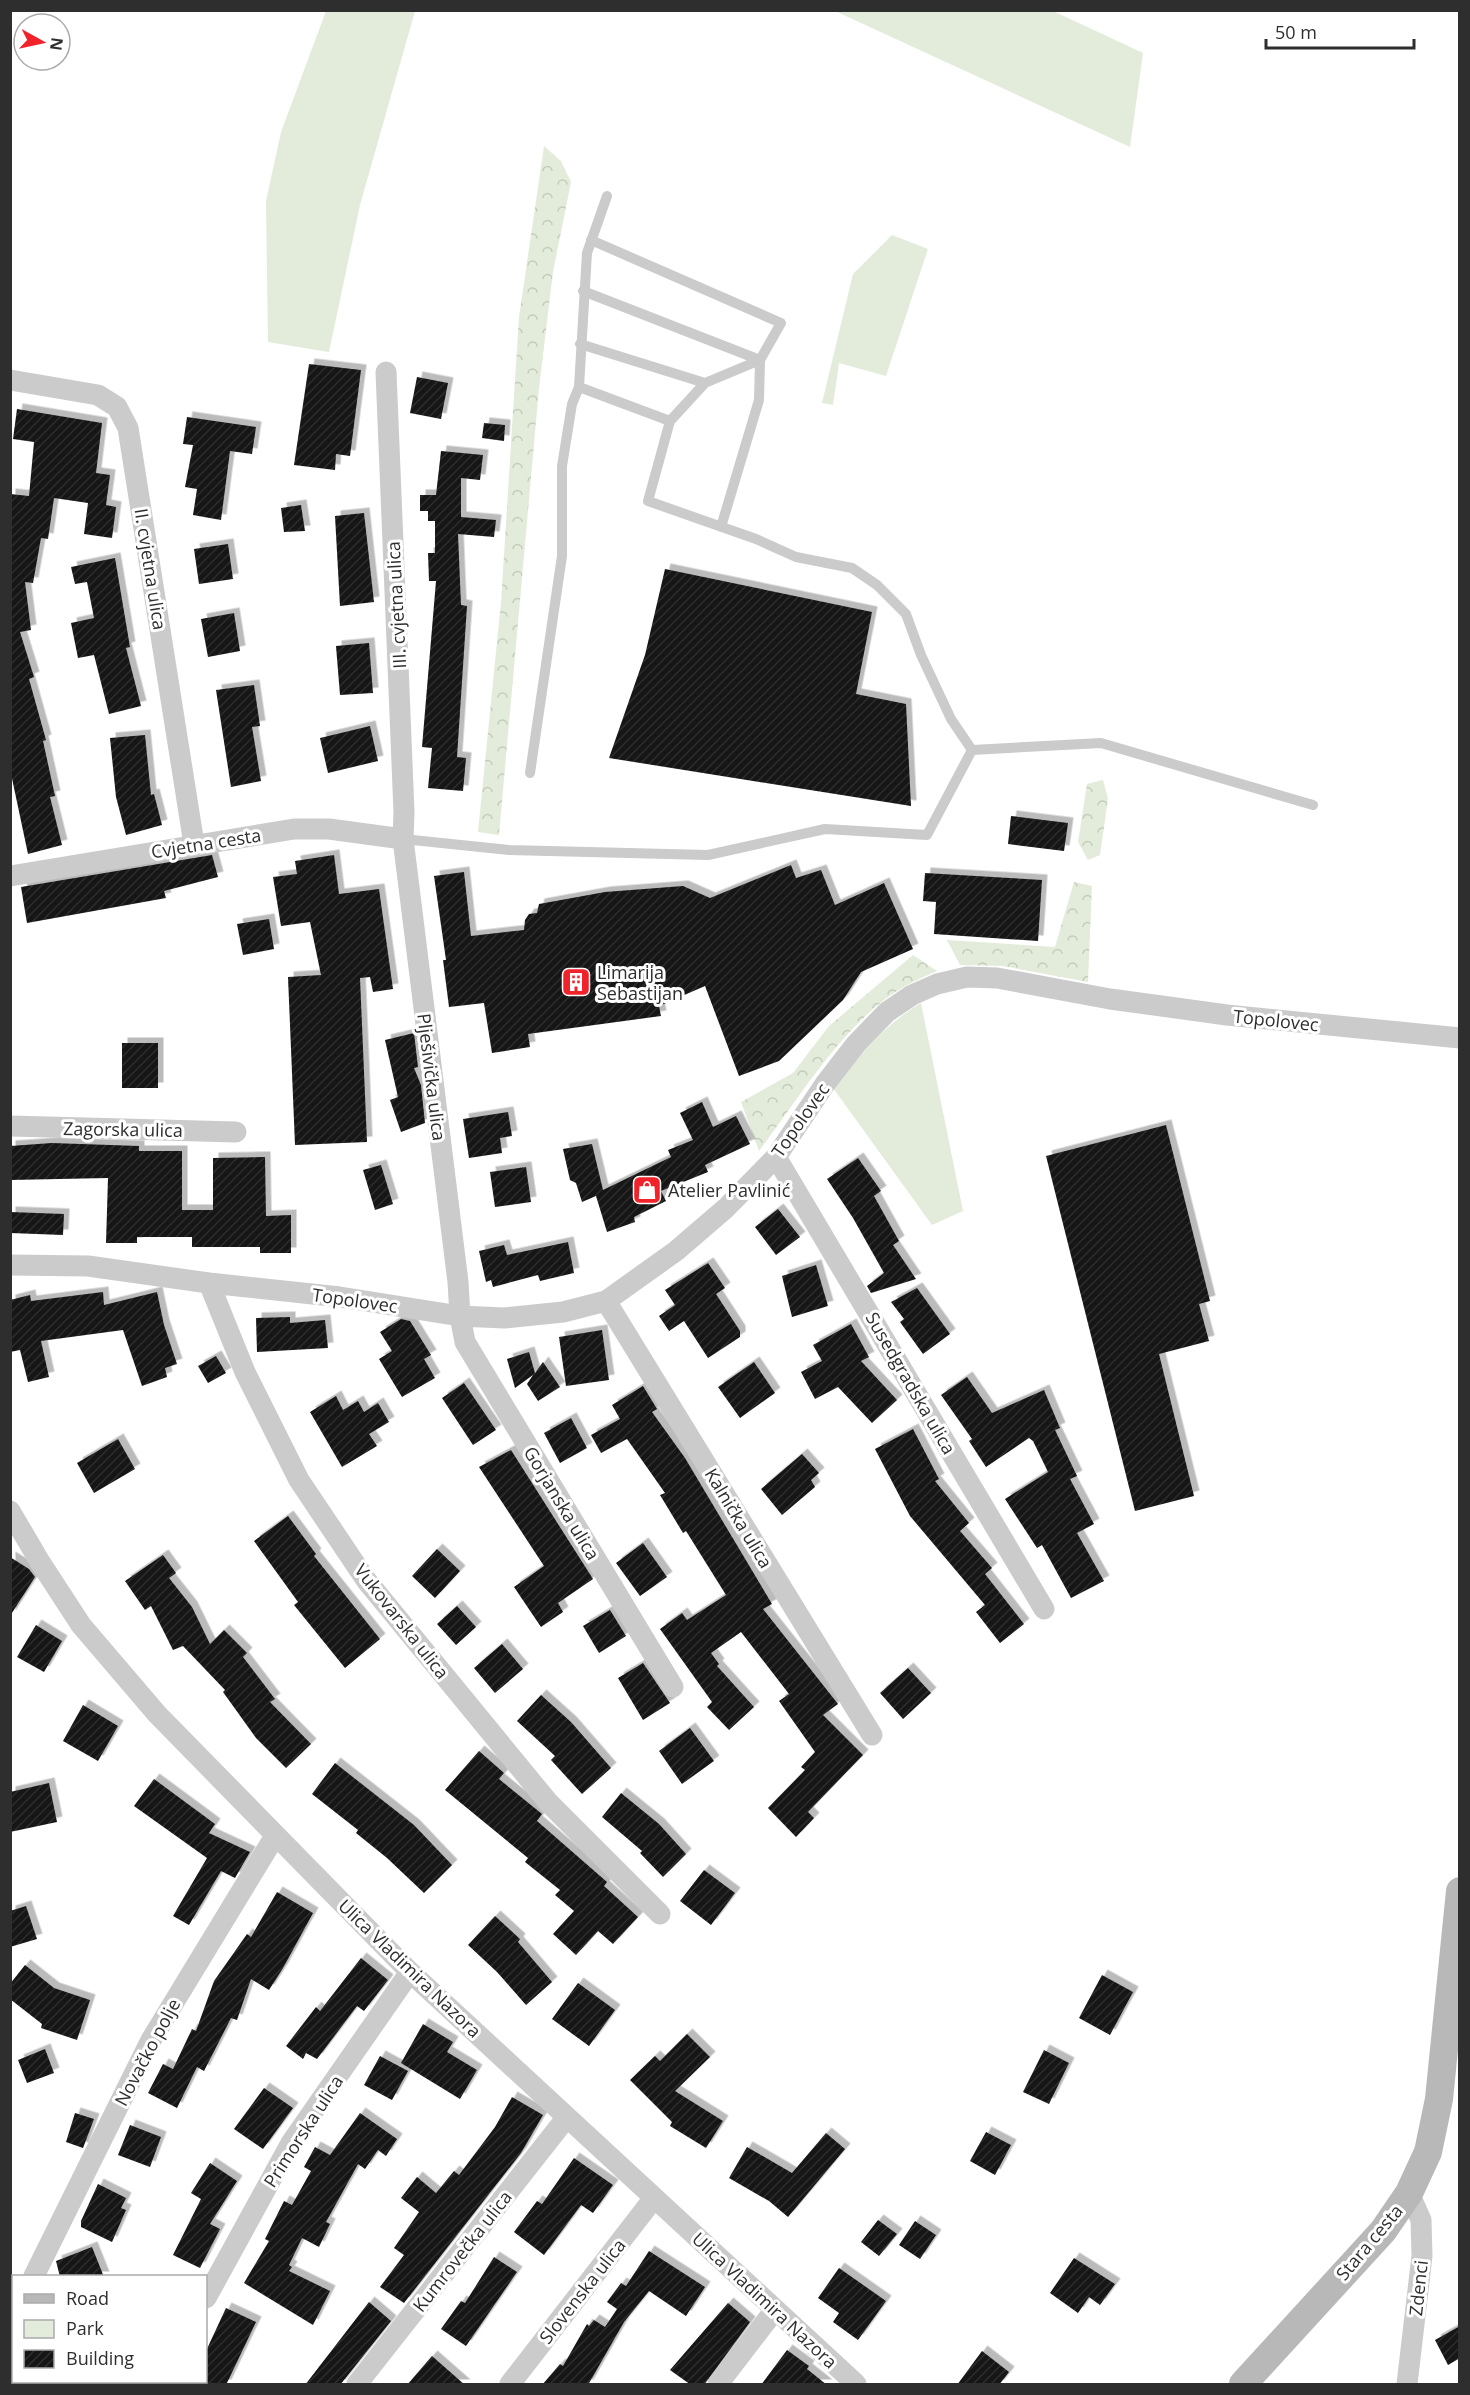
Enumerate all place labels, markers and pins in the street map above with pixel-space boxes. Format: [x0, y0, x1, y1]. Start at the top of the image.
place label: Limarija Sebastijan [597, 960, 683, 1005]
building icon: Limarija Sebastijan [560, 966, 592, 998]
shop icon: Atelier Pavlinić [631, 1174, 663, 1206]
place label: Atelier Pavlinić [668, 1178, 791, 1202]

